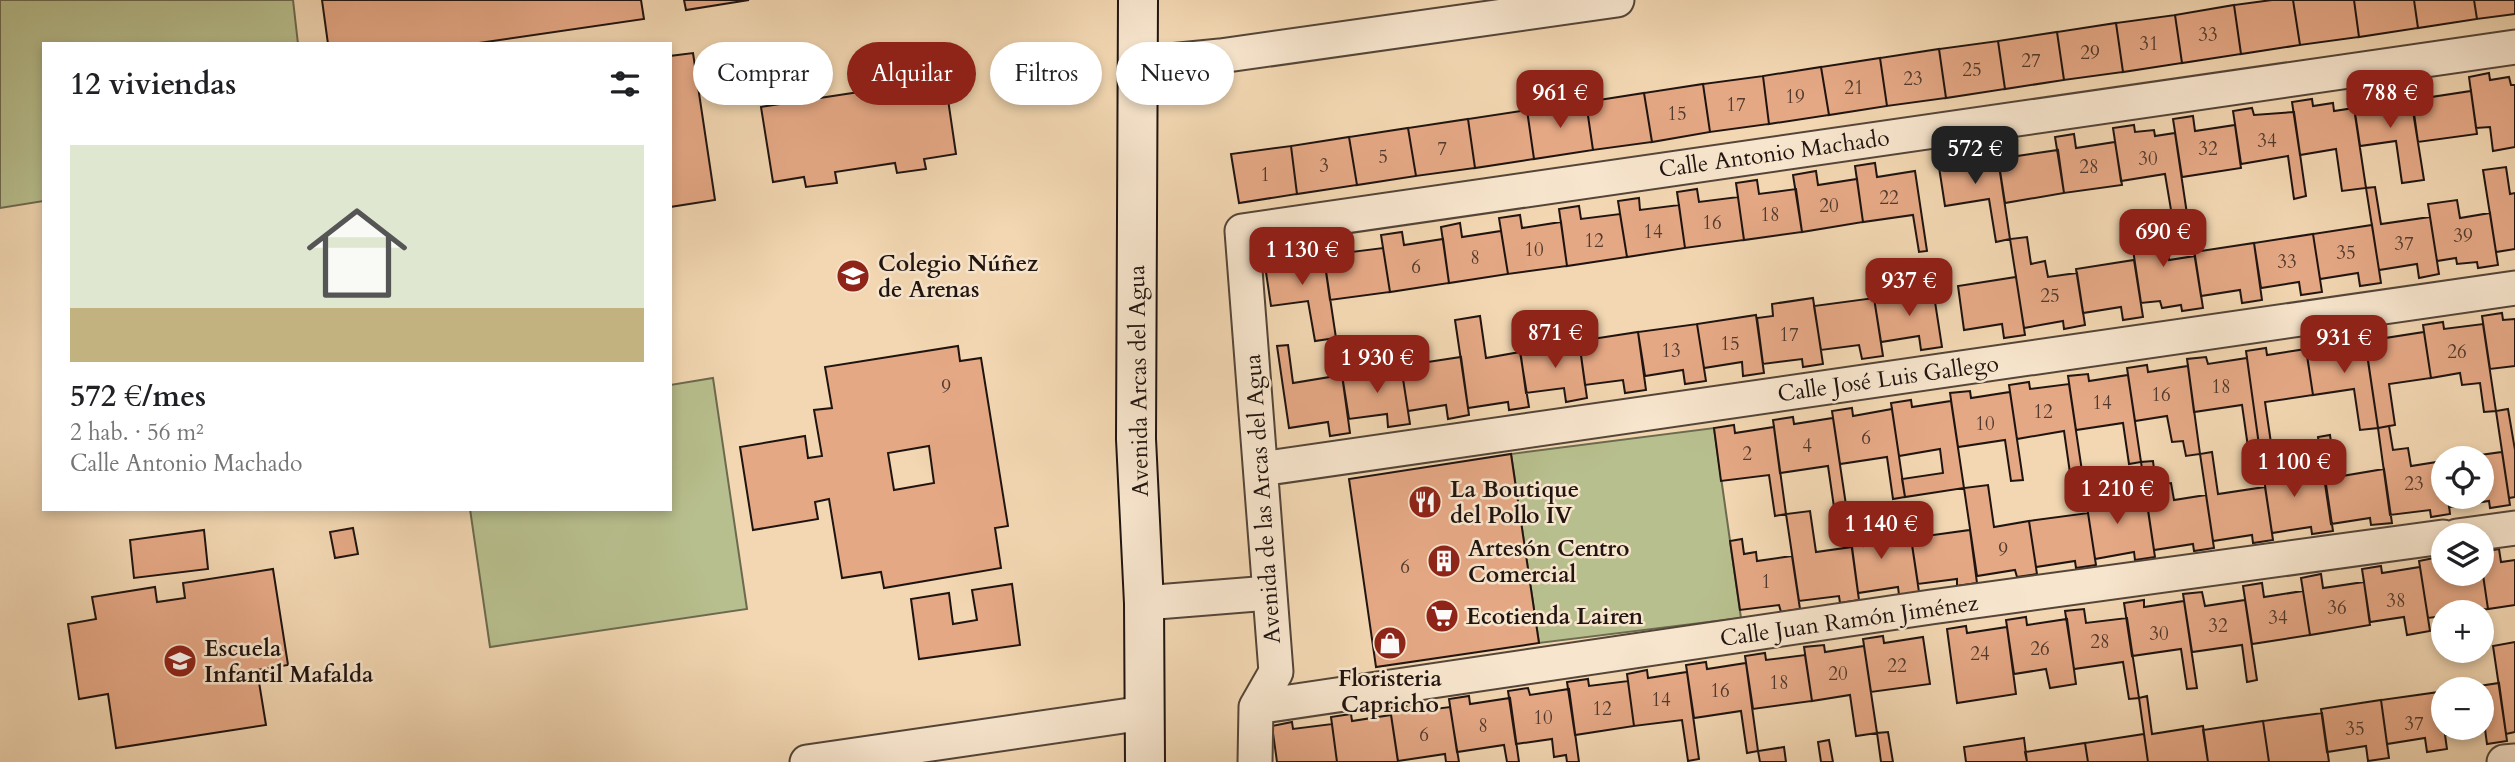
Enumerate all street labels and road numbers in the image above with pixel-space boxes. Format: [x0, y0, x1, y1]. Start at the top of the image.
street label: Calle Antonio Machado [1657, 122, 1891, 185]
street label: Avenida Arcas del Agua [1121, 265, 1156, 497]
street label: Calle José Luis Gallego [1776, 348, 2001, 409]
street label: Avenida de las Arcas del Agua [1237, 353, 1288, 645]
street label: Calle Juan Ramón Jiménez [1718, 587, 1980, 654]

